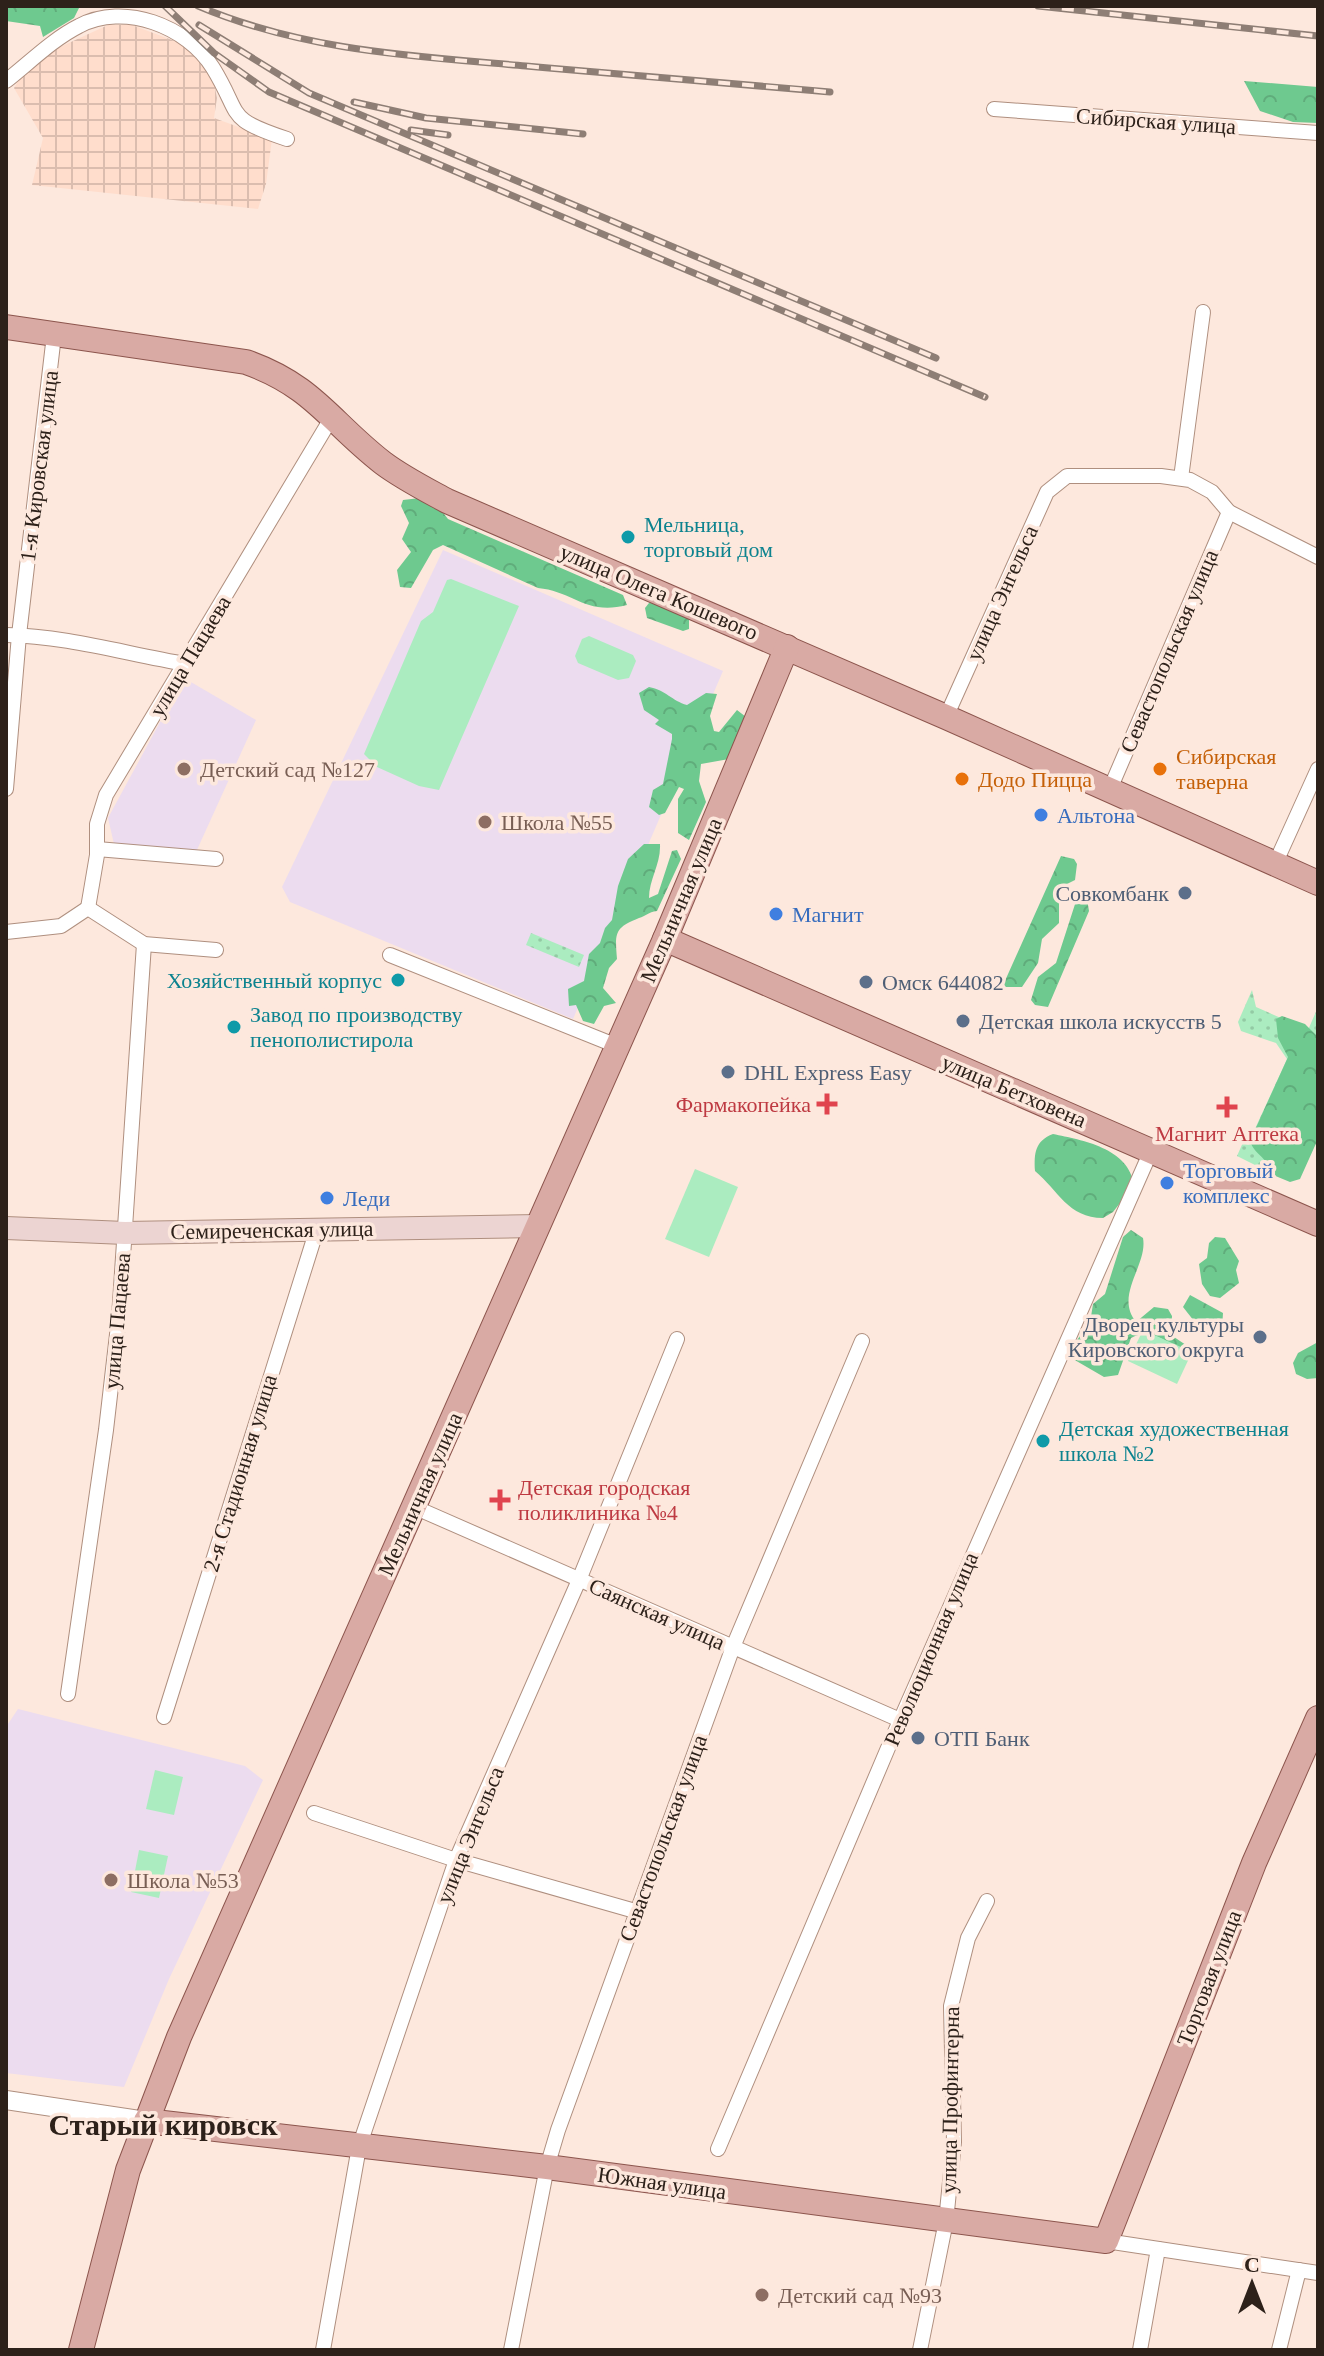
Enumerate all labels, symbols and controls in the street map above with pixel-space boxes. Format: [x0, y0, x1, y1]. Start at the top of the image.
street label: Сибирская улица [1075, 103, 1237, 139]
street label: 1-я Кировская улица [15, 369, 63, 563]
place label: Мельница, торговый дом [644, 512, 773, 562]
street label: улица Энгельса [961, 521, 1043, 665]
marker: Мельница, торговый дом [619, 528, 637, 546]
street label: улица Олега Кошевого [556, 539, 762, 645]
street label: Севастопольская улица [1115, 546, 1223, 756]
street label: улица Пацаева [144, 591, 236, 721]
place label: Сибирская таверна [1176, 744, 1276, 794]
place label: Детский сад №127 [200, 757, 375, 782]
marker: Детский сад №127 [175, 760, 193, 778]
marker: Сибирская таверна [1151, 760, 1169, 778]
place label: Додо Пицца [978, 767, 1092, 792]
marker: Додо Пицца [953, 770, 971, 788]
place label: Альтона [1057, 803, 1135, 828]
marker: Альтона [1032, 806, 1050, 824]
place label: Школа №55 [501, 810, 613, 835]
marker: Школа №55 [476, 813, 494, 831]
street label: Мельничная улица [635, 814, 727, 986]
place label: Совкомбанк [1055, 881, 1169, 906]
marker: Совкомбанк [1176, 884, 1194, 902]
place label: Магнит [792, 902, 864, 927]
marker: Магнит [767, 905, 785, 923]
place label: Хозяйственный корпус [167, 968, 382, 993]
place label: Омск 644082 [882, 970, 1004, 995]
marker: Хозяйственный корпус [389, 971, 407, 989]
marker: Омск 644082 [857, 973, 875, 991]
place label: Завод по производству пенополистирола [250, 1002, 462, 1052]
place label: Детская школа искусств 5 [979, 1009, 1222, 1034]
marker: Детская школа искусств 5 [954, 1012, 972, 1030]
marker: Завод по производству пенополистирола [225, 1018, 243, 1036]
street label: улица Бетховена [938, 1049, 1090, 1133]
place label: DHL Express Easy [744, 1060, 912, 1085]
marker: DHL Express Easy [719, 1063, 737, 1081]
place label: Фармакопейка [676, 1092, 811, 1117]
marker: Фармакопейка [818, 1095, 836, 1113]
marker: Магнит Аптека [1218, 1098, 1236, 1116]
place label: Магнит Аптека [1155, 1121, 1299, 1146]
place label: Торговый комплекс [1183, 1158, 1273, 1208]
marker: Торговый комплекс [1158, 1174, 1176, 1192]
place label: Леди [343, 1186, 390, 1211]
marker: Леди [318, 1189, 336, 1207]
street label: Семиреченская улица [170, 1216, 374, 1244]
street label: улица Пацаева [99, 1252, 135, 1390]
place label: Дворец культуры Кировского округа [1068, 1312, 1244, 1362]
marker: Дворец культуры Кировского округа [1251, 1328, 1269, 1346]
street label: 2-я Стадионная улица [198, 1371, 282, 1575]
street label: Мельничная улица [373, 1408, 467, 1580]
place label: Детская художественная школа №2 [1059, 1416, 1289, 1466]
marker: Детская художественная школа №2 [1034, 1432, 1052, 1450]
place label: Детская городская поликлиника №4 [518, 1475, 690, 1525]
marker: Детская городская поликлиника №4 [489, 1489, 511, 1511]
street label: Революционная улица [879, 1548, 983, 1750]
street label: Саянская улица [585, 1573, 729, 1655]
place label: ОТП Банк [934, 1726, 1030, 1751]
marker: ОТП Банк [909, 1729, 927, 1747]
street label: Севастопольская улица [614, 1731, 712, 1945]
street label: улица Энгельса [431, 1763, 509, 1907]
place label: Школа №53 [127, 1868, 239, 1893]
marker: Школа №53 [102, 1871, 120, 1889]
street label: Торговая улица [1172, 1907, 1246, 2049]
street label: улица Профинтерна [936, 2006, 964, 2194]
district label: Старый кировск [49, 2108, 278, 2141]
street label: Южная улица [596, 2162, 728, 2204]
north arrow [1212, 2244, 1292, 2324]
text: С [1244, 2252, 1260, 2277]
place label: Детский сад №93 [778, 2283, 942, 2308]
marker: Детский сад №93 [753, 2286, 771, 2304]

